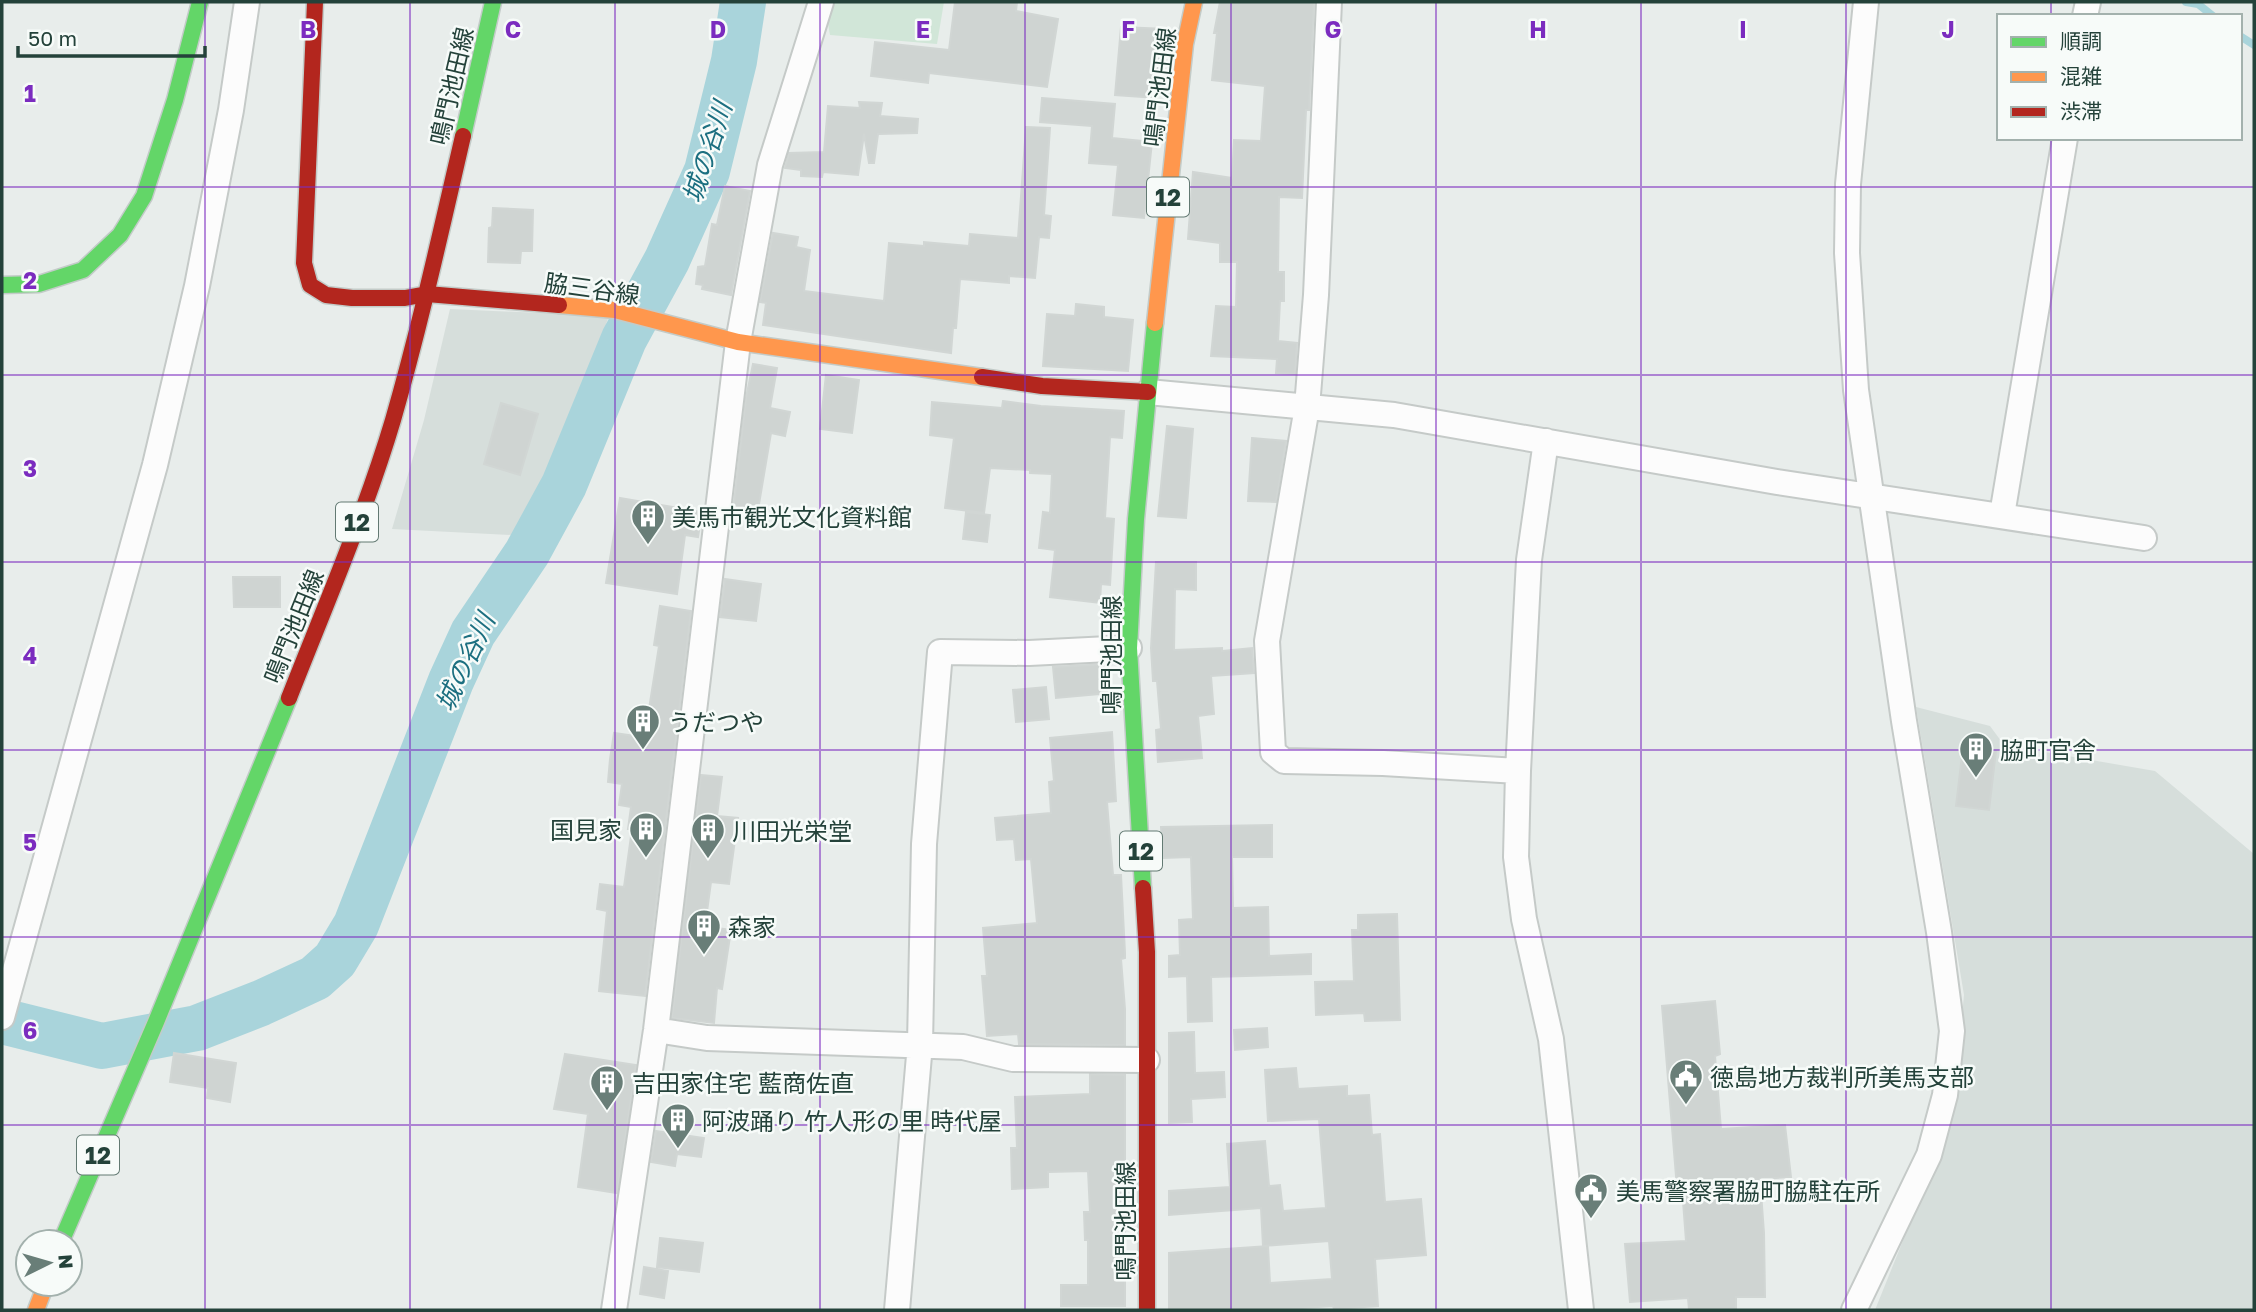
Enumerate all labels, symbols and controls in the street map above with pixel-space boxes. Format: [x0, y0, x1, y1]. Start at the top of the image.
scale bar [18, 14, 205, 58]
legend [1997, 14, 2242, 140]
text: B [300, 15, 316, 43]
text: C [505, 15, 521, 43]
text: D [710, 15, 726, 43]
text: E [916, 15, 930, 43]
text: F [1121, 15, 1135, 43]
text: G [1325, 15, 1341, 43]
text: H [1529, 15, 1547, 43]
text: I [1739, 15, 1747, 43]
text: J [1941, 15, 1955, 43]
street label: 鳴門池田線 [423, 24, 479, 148]
text: 50 m [28, 25, 77, 51]
street label: 鳴門池田線 [1137, 26, 1181, 148]
text: 順調 [2060, 28, 2102, 54]
text: 混雑 [2060, 63, 2102, 89]
text: 1 [24, 79, 36, 107]
water label: 城の谷川 [676, 95, 739, 206]
text: 渋滞 [2060, 98, 2102, 124]
road number: 12 [1147, 178, 1189, 216]
text: 2 [23, 266, 37, 294]
street label: 脇三谷線 [542, 267, 642, 309]
text: 3 [23, 454, 37, 482]
building icon: 美馬市観光文化資料館 [629, 497, 667, 546]
road number: 12 [336, 502, 378, 542]
place label: 美馬市観光文化資料館 [672, 502, 912, 531]
street label: 鳴門池田線 [257, 565, 329, 687]
street label: 鳴門池田線 [1096, 595, 1125, 715]
water label: 城の谷川 [429, 606, 502, 716]
text: 4 [23, 641, 37, 669]
building icon: うだつや [624, 702, 662, 751]
place label: うだつや [668, 707, 764, 736]
building icon: 脇町官舎 [1957, 730, 1995, 779]
place label: 脇町官舎 [2000, 735, 2096, 764]
building icon: 国見家 [627, 810, 665, 859]
building icon: 川田光栄堂 [689, 811, 727, 860]
place label: 国見家 [550, 815, 622, 844]
place label: 川田光栄堂 [732, 816, 852, 845]
text: 5 [23, 828, 37, 856]
road number: 12 [1120, 832, 1162, 870]
building icon: 森家 [685, 907, 723, 956]
place label: 森家 [728, 912, 776, 941]
text: 6 [23, 1016, 37, 1044]
public building icon: 徳島地方裁判所美馬支部 [1667, 1057, 1705, 1106]
place label: 徳島地方裁判所美馬支部 [1710, 1062, 1974, 1091]
building icon: 吉田家住宅 藍商佐直 [588, 1063, 626, 1112]
place label: 吉田家住宅 藍商佐直 [632, 1068, 854, 1097]
building icon: 阿波踊り 竹人形の里 時代屋 [659, 1101, 697, 1150]
place label: 阿波踊り 竹人形の里 時代屋 [702, 1106, 1002, 1135]
road number: 12 [77, 1136, 119, 1174]
street label: 鳴門池田線 [1110, 1161, 1139, 1281]
public building icon: 美馬警察署脇町脇駐在所 [1572, 1171, 1610, 1220]
place label: 美馬警察署脇町脇駐在所 [1616, 1176, 1880, 1205]
north arrow [14, 1228, 84, 1298]
text: N [54, 1253, 79, 1270]

